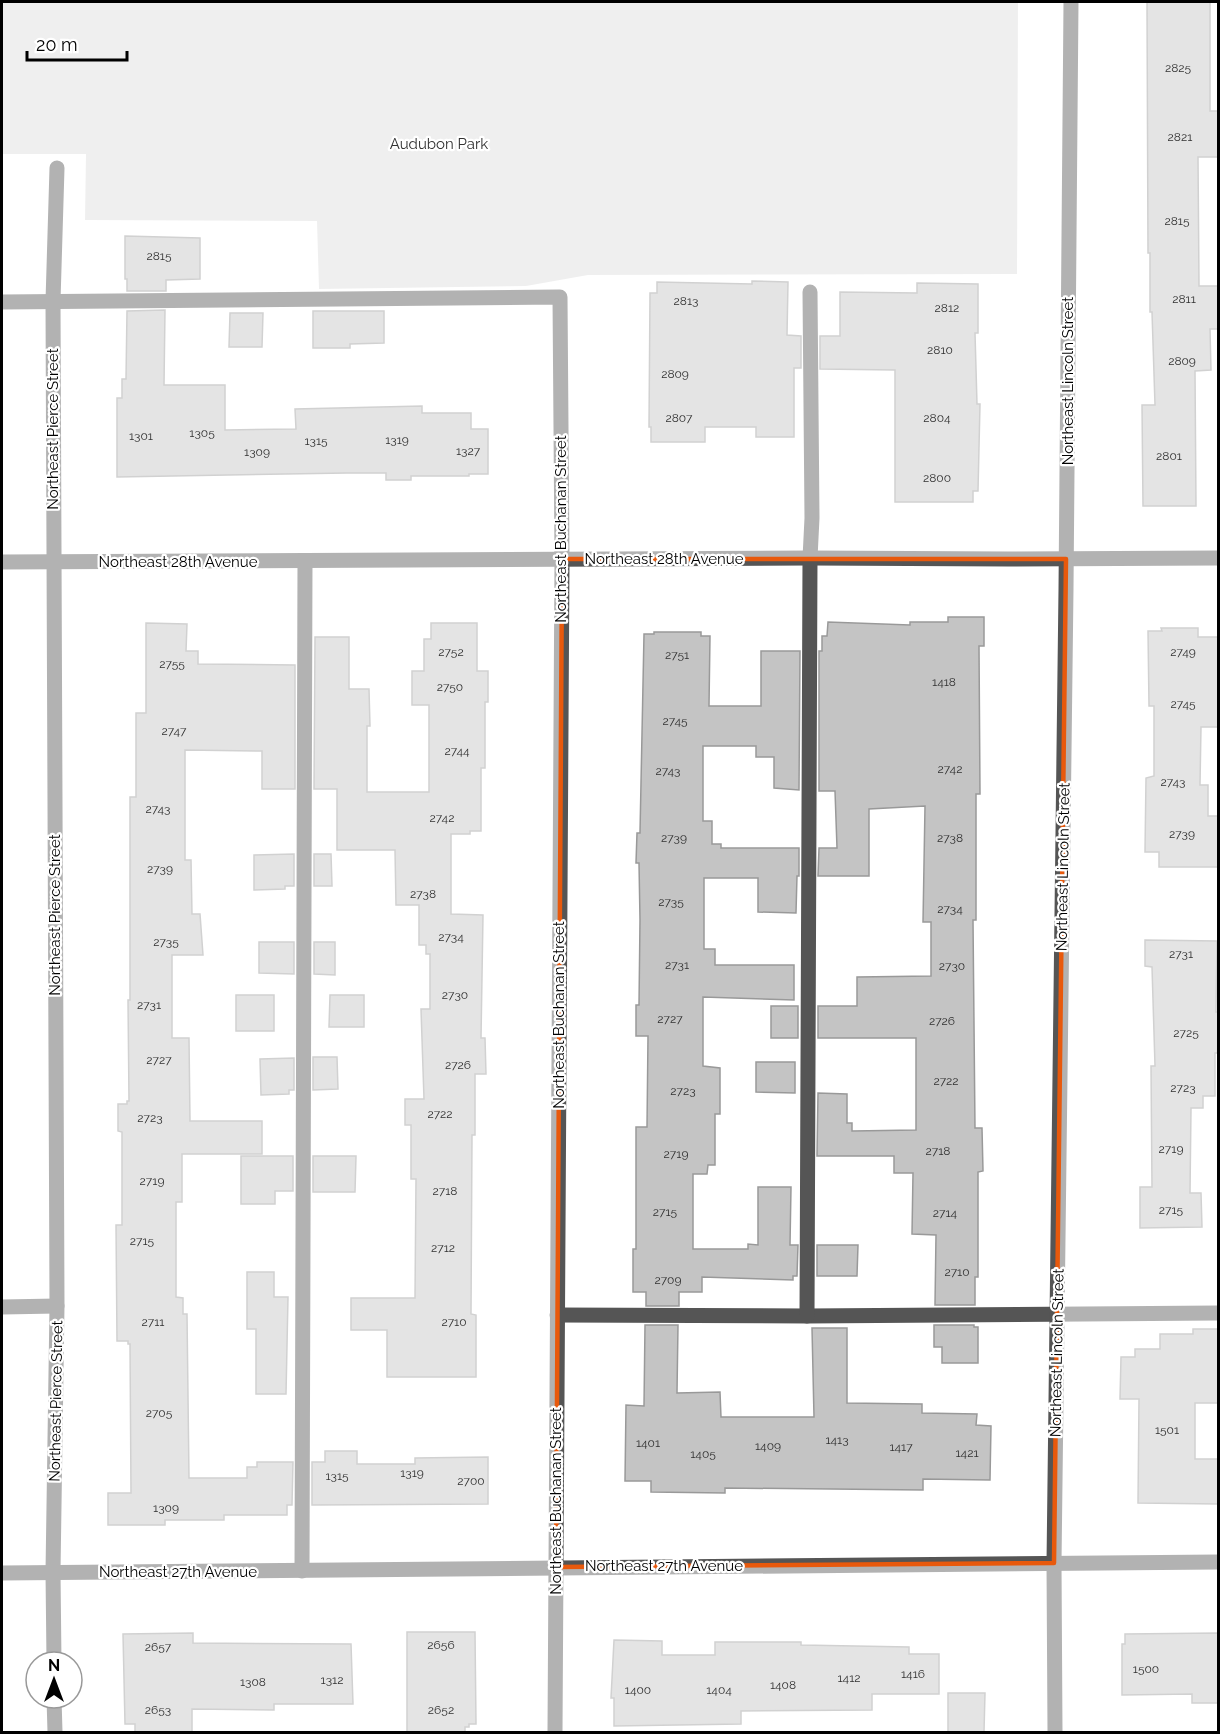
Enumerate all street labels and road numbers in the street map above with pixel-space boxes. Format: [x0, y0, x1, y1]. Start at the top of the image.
street label: Northeast Lincoln Street [1059, 297, 1077, 465]
street label: Northeast Pierce Street [44, 348, 62, 510]
street label: Northeast Buchanan Street [552, 435, 570, 623]
street label: Northeast 28th Avenue [585, 550, 744, 568]
street label: Northeast 28th Avenue [99, 553, 258, 571]
street label: Northeast Lincoln Street [1053, 783, 1073, 951]
street label: Northeast Pierce Street [46, 834, 64, 996]
street label: Northeast Buchanan Street [550, 921, 568, 1109]
street label: Northeast Lincoln Street [1047, 1269, 1067, 1437]
street label: Northeast Pierce Street [46, 1320, 66, 1482]
street label: Northeast Buchanan Street [547, 1407, 565, 1595]
street label: Northeast 27th Avenue [585, 1557, 743, 1575]
street label: Northeast 27th Avenue [99, 1563, 257, 1581]

